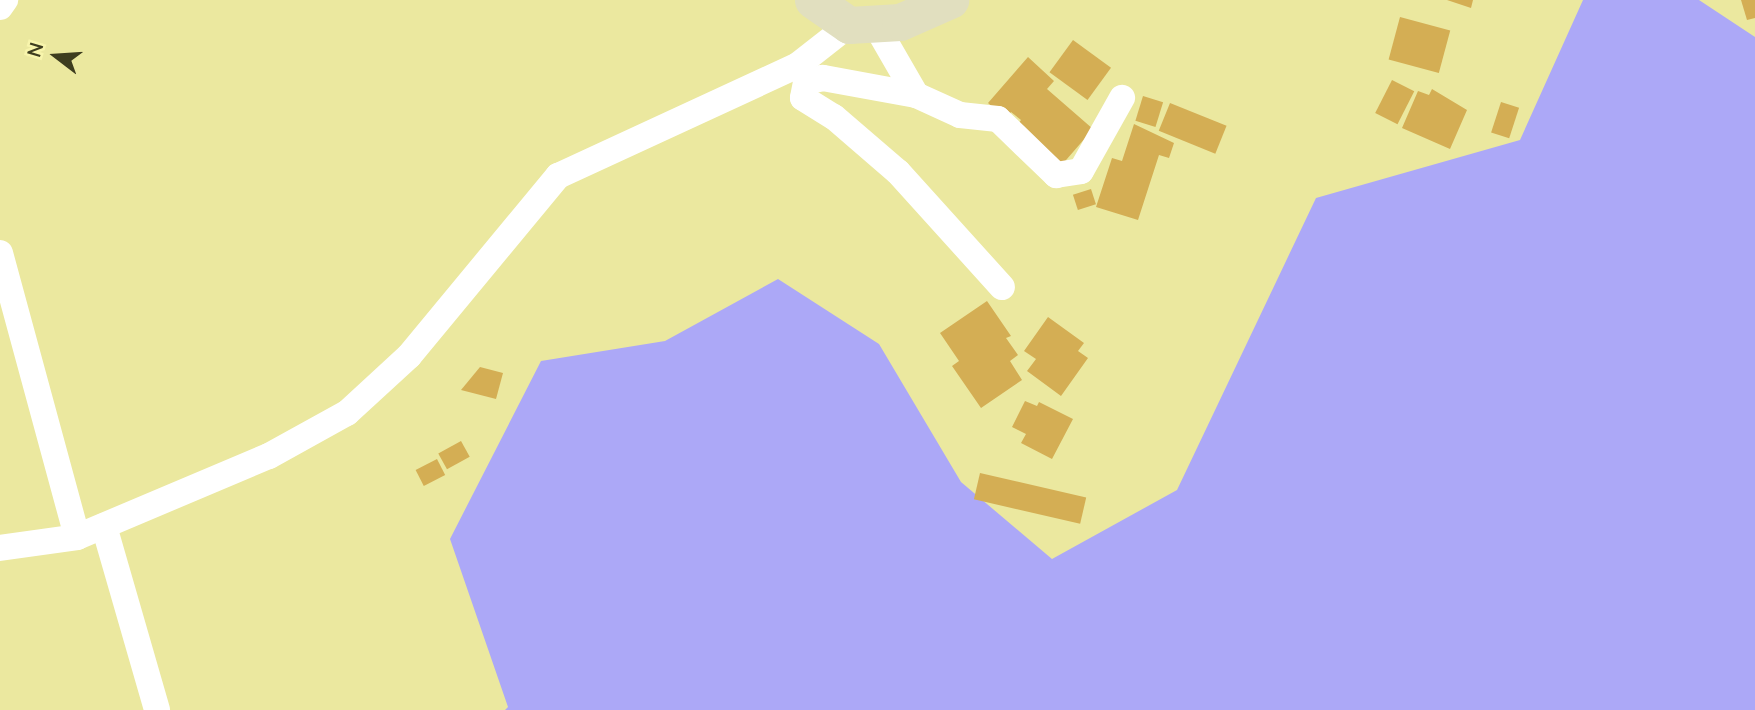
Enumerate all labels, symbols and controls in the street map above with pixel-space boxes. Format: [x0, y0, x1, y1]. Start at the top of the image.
north arrow [21, 21, 91, 91]
text: N [21, 39, 50, 60]

